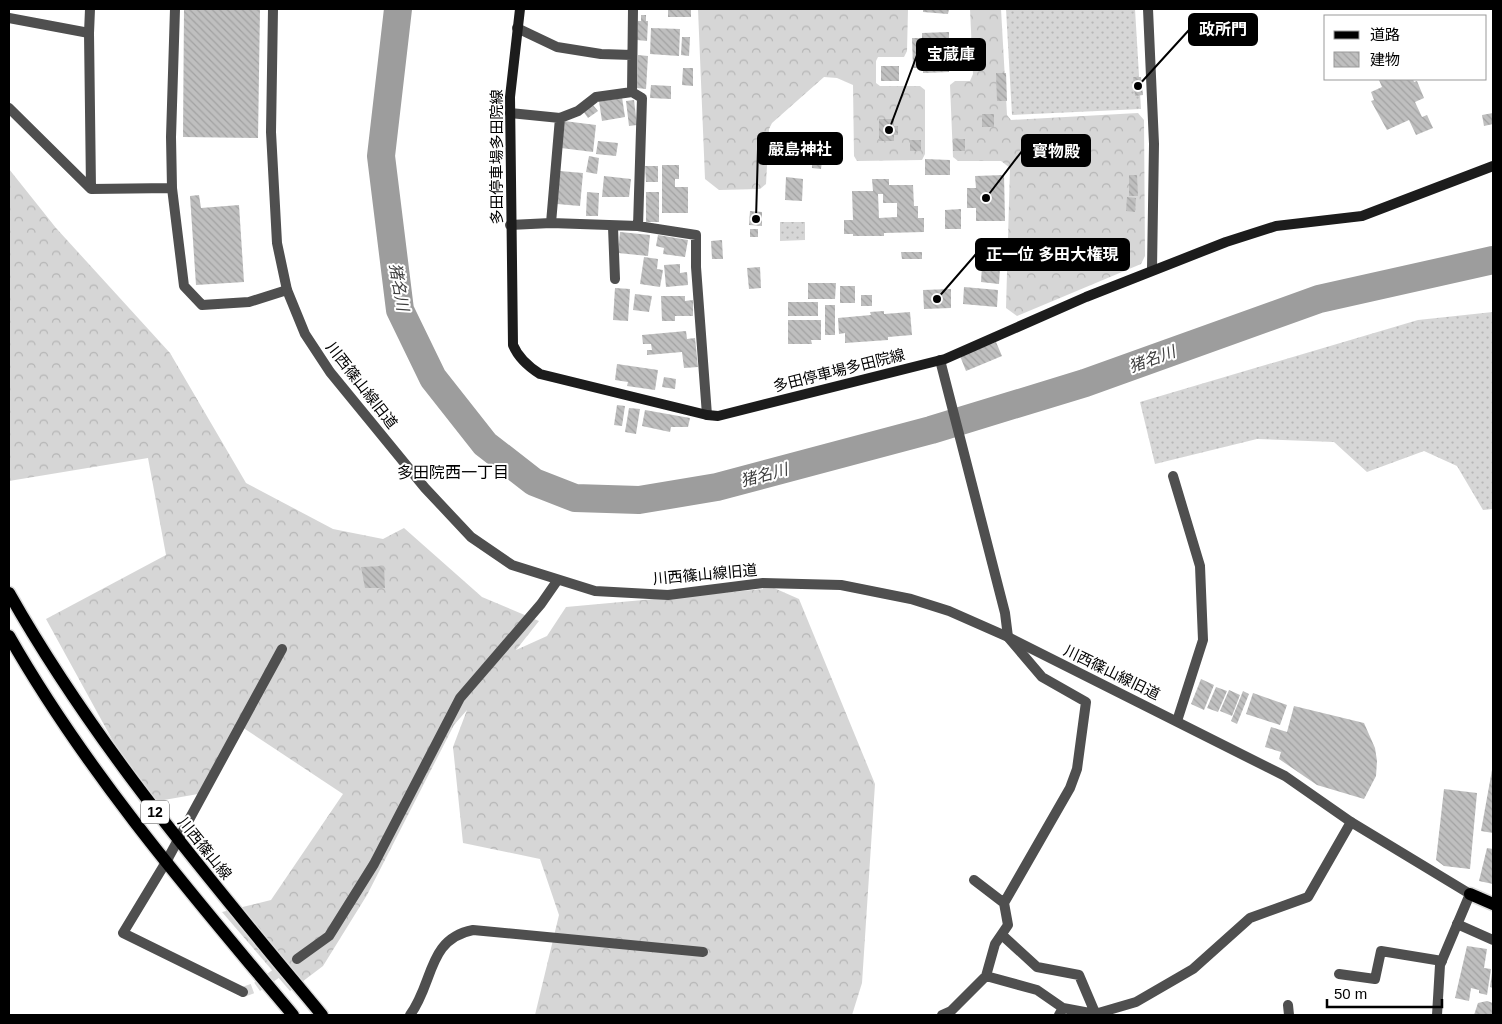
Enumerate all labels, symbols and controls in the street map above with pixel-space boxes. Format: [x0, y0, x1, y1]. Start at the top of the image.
callout: 政所門 [1189, 14, 1257, 45]
legend [1324, 15, 1487, 80]
text: 政所門 [1199, 21, 1247, 38]
text: 道路 [1370, 26, 1400, 43]
callout: 宝蔵庫 [917, 39, 985, 70]
text: 宝蔵庫 [927, 46, 975, 63]
text: 建物 [1370, 51, 1400, 68]
street label: 多田停車場多田院線 [488, 89, 505, 225]
callout: 嚴島神社 [758, 133, 842, 164]
callout: 寳物殿 [1022, 135, 1090, 166]
text: 嚴島神社 [768, 140, 832, 158]
text: 寳物殿 [1032, 143, 1080, 160]
callout: 正一位 多田大権現 [976, 239, 1129, 270]
text: 正一位 多田大権現 [986, 245, 1118, 263]
water label: 猪名川 [386, 262, 412, 314]
street label: 川西篠山線旧道 [323, 338, 401, 432]
water label: 猪名川 [1127, 342, 1179, 375]
street label: 多田停車場多田院線 [771, 345, 907, 395]
water label: 猪名川 [739, 460, 791, 489]
district label: 多田院西一丁目 [397, 464, 509, 481]
street label: 川西篠山線旧道 [652, 561, 758, 587]
street label: 川西篠山線旧道 [1061, 641, 1163, 703]
road number: 12 [141, 800, 169, 824]
street label: 川西篠山線 [175, 814, 235, 882]
scale bar [1327, 976, 1442, 1008]
text: 50 m [1334, 985, 1367, 1002]

